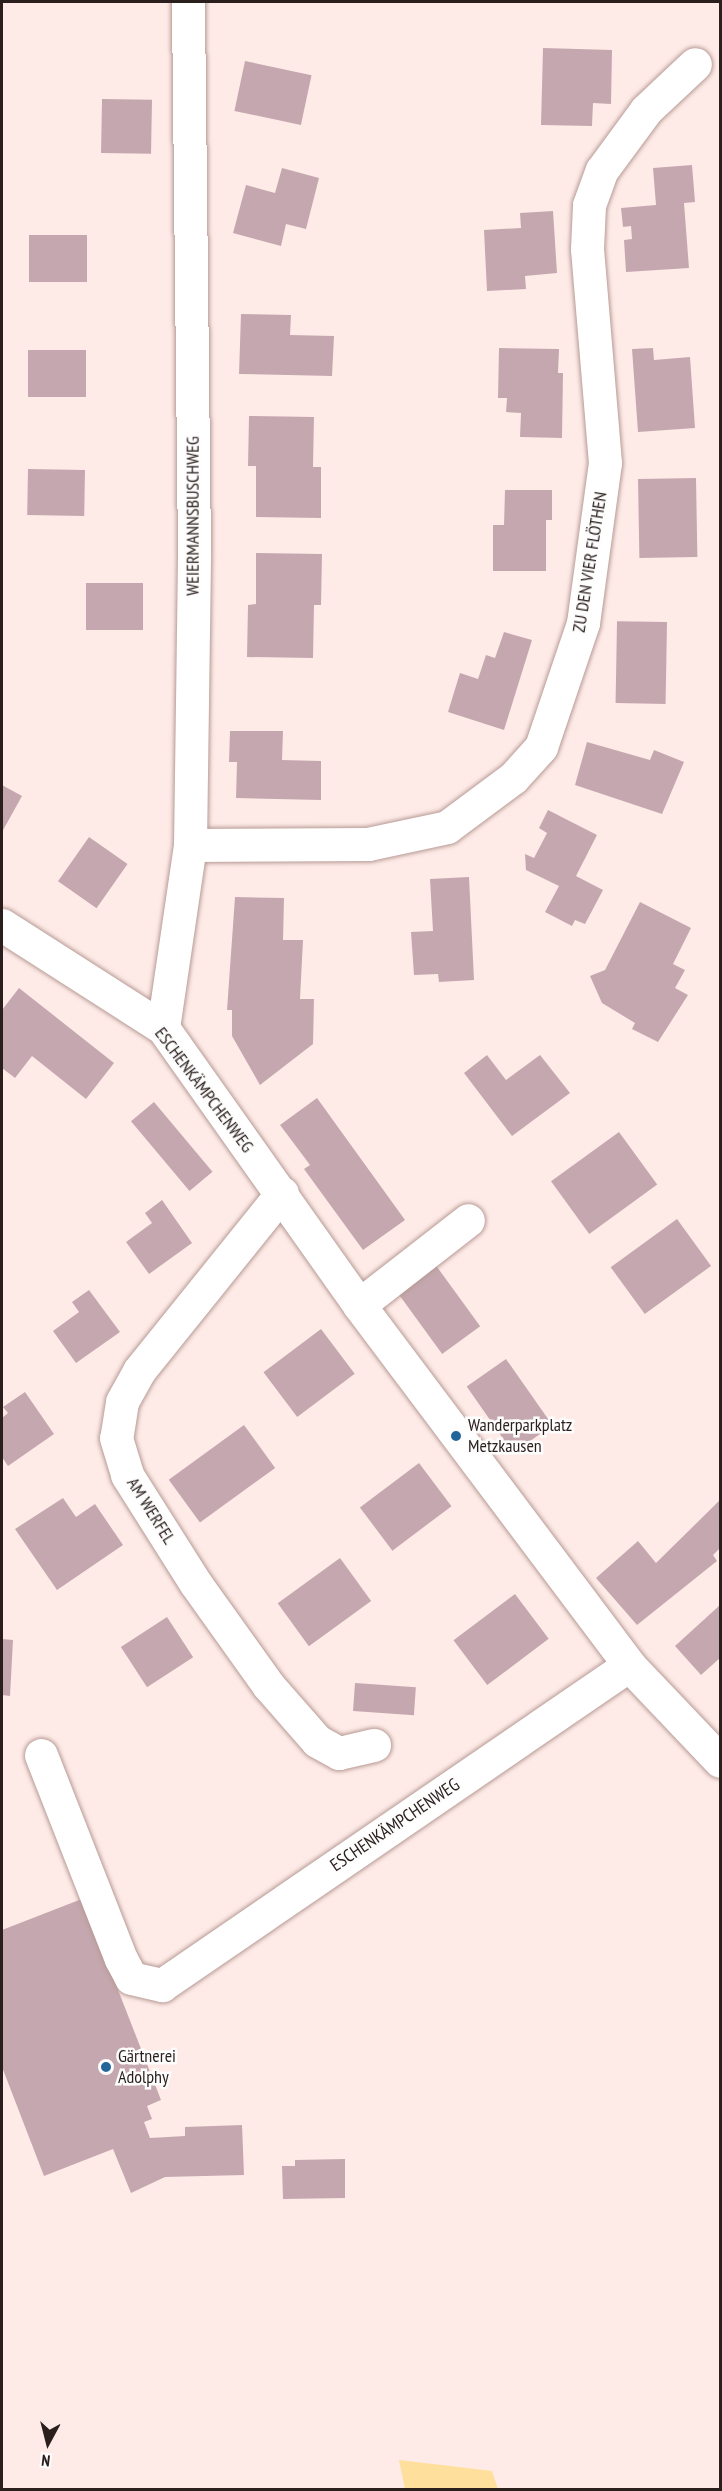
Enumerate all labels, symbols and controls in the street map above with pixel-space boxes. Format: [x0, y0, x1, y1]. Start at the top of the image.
street label: WEIERMANNSBUSCHWEG [182, 436, 204, 596]
street label: ZU DEN VIER FLÖTHEN [568, 490, 612, 634]
street label: ESCHENKÄMPCHENWEG [150, 1023, 258, 1157]
place label: Wanderparkplatz Metzkausen [468, 1415, 572, 1458]
marker: Wanderparkplatz Metzkausen [449, 1429, 463, 1443]
street label: AM WERFEL [122, 1474, 180, 1548]
street label: ESCHENKÄMPCHENWEG [326, 1774, 464, 1876]
place label: Gärtnerei Adolphy [118, 2046, 176, 2088]
marker: Gärtnerei Adolphy [99, 2060, 113, 2074]
north arrow [18, 2413, 78, 2473]
text: N [40, 2450, 51, 2471]

